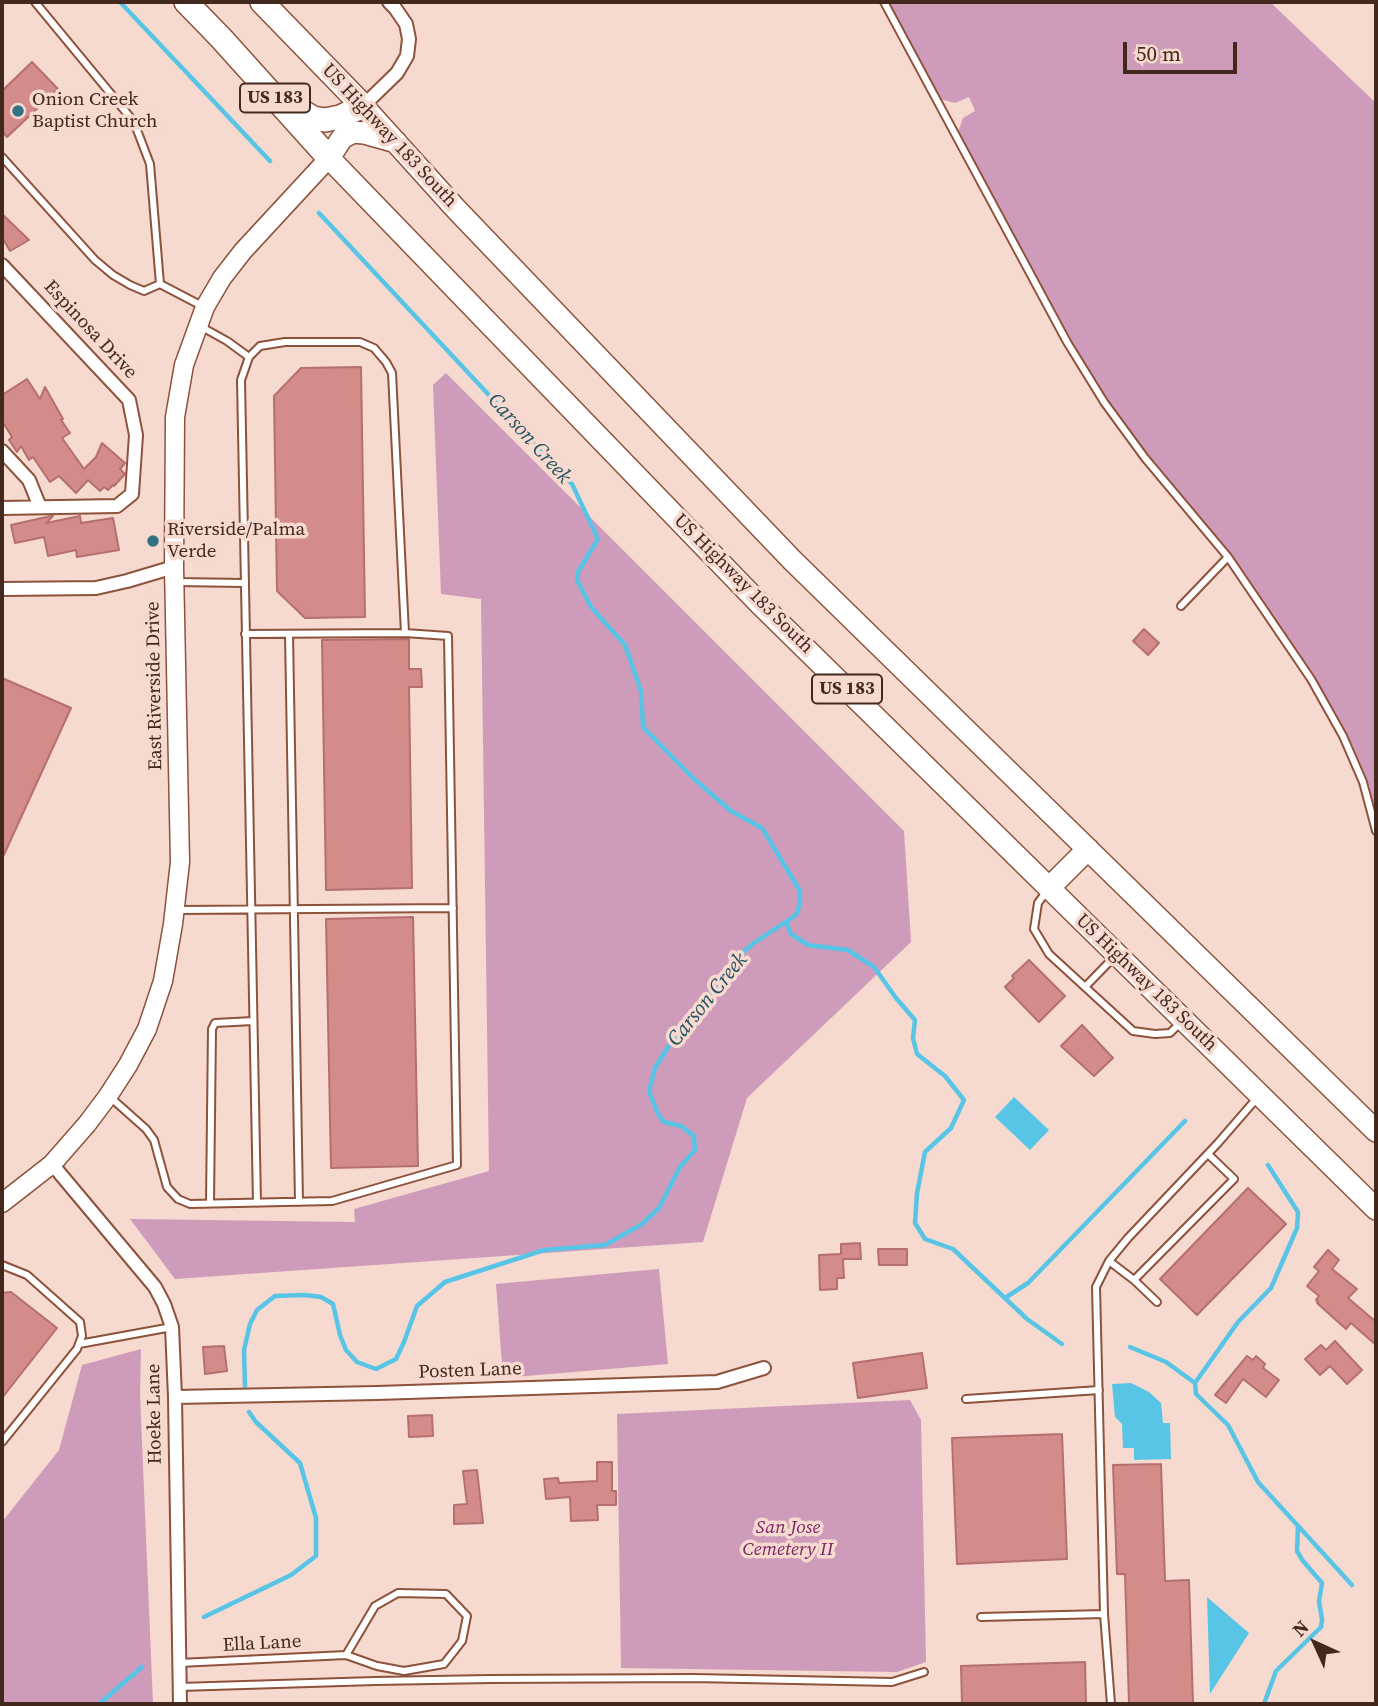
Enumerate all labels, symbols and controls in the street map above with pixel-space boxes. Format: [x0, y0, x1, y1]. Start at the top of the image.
scale bar [1126, 28, 1240, 72]
text: 50 m [1136, 39, 1181, 68]
street label: US Highway 183 South [317, 59, 461, 213]
road number: US 183 [240, 84, 310, 113]
place label: Onion Creek Baptist Church [32, 89, 158, 133]
marker: Onion Creek Baptist Church [10, 103, 26, 119]
street label: Espinosa Drive [39, 276, 141, 384]
water label: Carson Creek [482, 389, 576, 489]
street label: US Highway 183 South [668, 509, 818, 659]
place label: Riverside/Palma Verde [167, 519, 305, 563]
marker: Riverside/Palma Verde [145, 533, 161, 549]
street label: East Riverside Drive [142, 601, 168, 771]
road number: US 183 [812, 674, 882, 704]
street label: US Highway 183 South [1070, 909, 1222, 1057]
water label: Carson Creek [663, 948, 753, 1052]
street label: Posten Lane [418, 1358, 522, 1384]
street label: Hoeke Lane [143, 1363, 167, 1465]
park label: San Jose Cemetery II [742, 1517, 834, 1561]
north arrow [1280, 1608, 1350, 1678]
text: N [1286, 1614, 1314, 1642]
street label: Ella Lane [222, 1631, 302, 1657]

